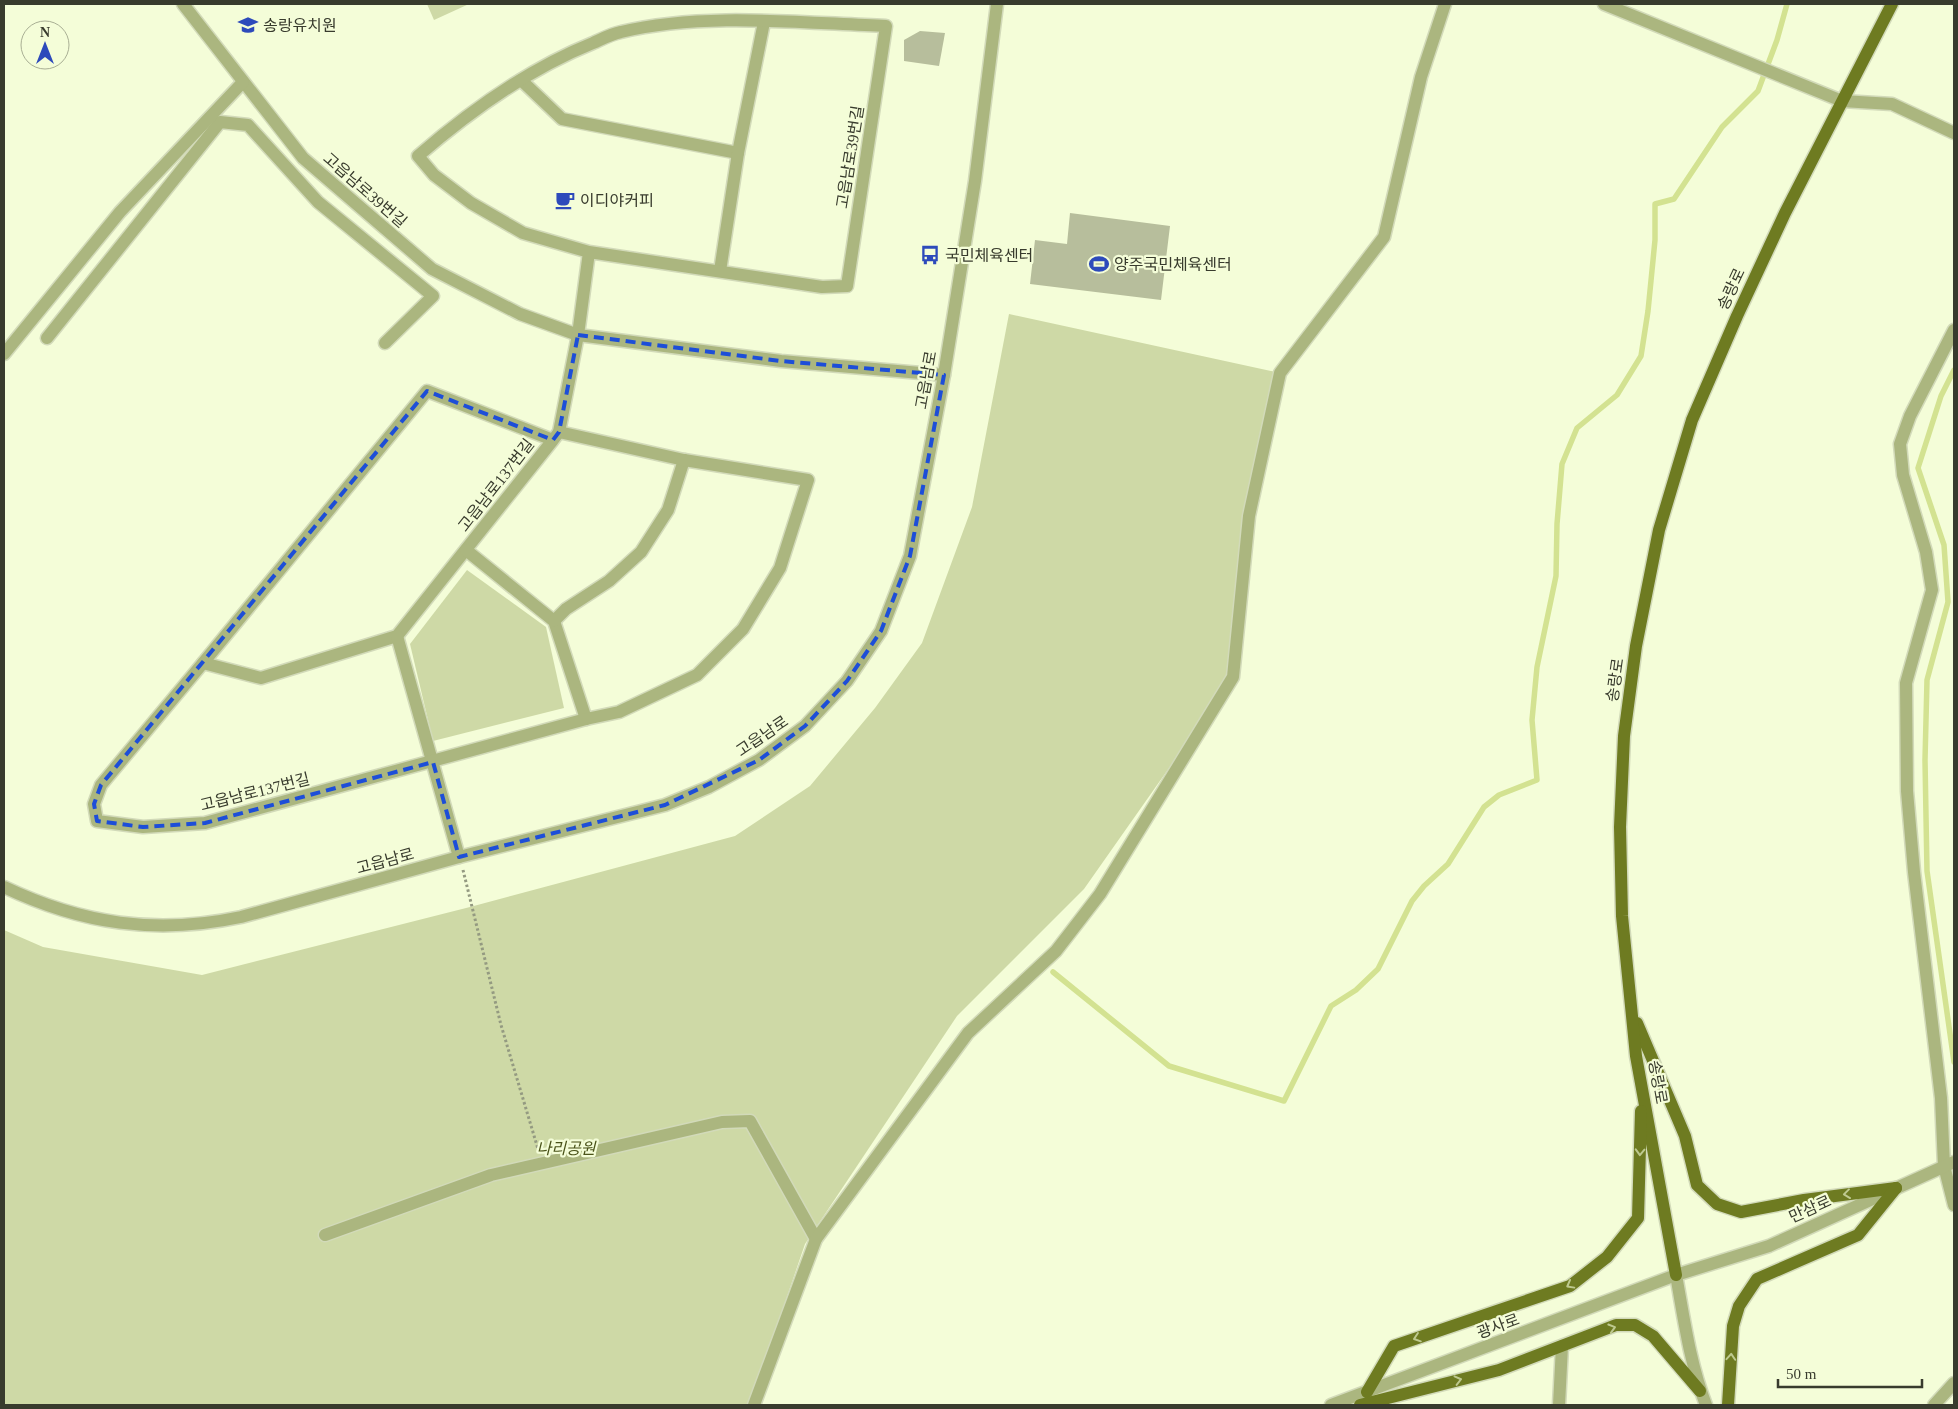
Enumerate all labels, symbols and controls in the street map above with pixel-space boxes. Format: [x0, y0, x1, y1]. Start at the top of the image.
school or university icon: 송랑유치원 [237, 14, 259, 36]
place label: 송랑유치원 [263, 17, 337, 34]
north arrow [20, 20, 70, 70]
text: N [40, 25, 50, 40]
street label: 고읍남로39번길 [833, 104, 867, 210]
street label: 고읍남로39번길 [320, 149, 410, 231]
cafe icon: 이디야커피 [554, 189, 576, 211]
place label: 이디야커피 [580, 192, 654, 209]
bus stop icon: 국민체육센터 [919, 244, 941, 266]
place label: 국민체육센터 [945, 247, 1033, 264]
sports icon: 양주국민체육센터 [1088, 253, 1110, 275]
place label: 양주국민체육센터 [1114, 256, 1232, 273]
street label: 송랑로 [1714, 265, 1748, 313]
street label: 고읍남로 [913, 349, 940, 410]
street label: 고읍남로137번길 [455, 436, 537, 534]
street label: 송랑로 [1604, 657, 1627, 703]
street label: 고읍남로 [733, 712, 791, 760]
street label: 고읍남로137번길 [198, 770, 312, 814]
street label: 고읍남로 [354, 845, 416, 877]
street label: 송랑로 [1646, 1059, 1670, 1105]
park label: 나리공원 [537, 1140, 597, 1157]
one-way arrow [1635, 1148, 1645, 1156]
one-way arrow [1843, 1188, 1851, 1199]
street label: 만삼로 [1786, 1192, 1834, 1226]
one-way arrow [1566, 1278, 1575, 1288]
street label: 광사로 [1474, 1310, 1522, 1342]
one-way arrow [1607, 1323, 1615, 1333]
one-way arrow [1413, 1332, 1421, 1342]
one-way arrow [1725, 1352, 1736, 1360]
scale bar [1778, 1356, 1922, 1388]
text: 50 m [1786, 1366, 1817, 1382]
one-way arrow [1454, 1375, 1463, 1386]

